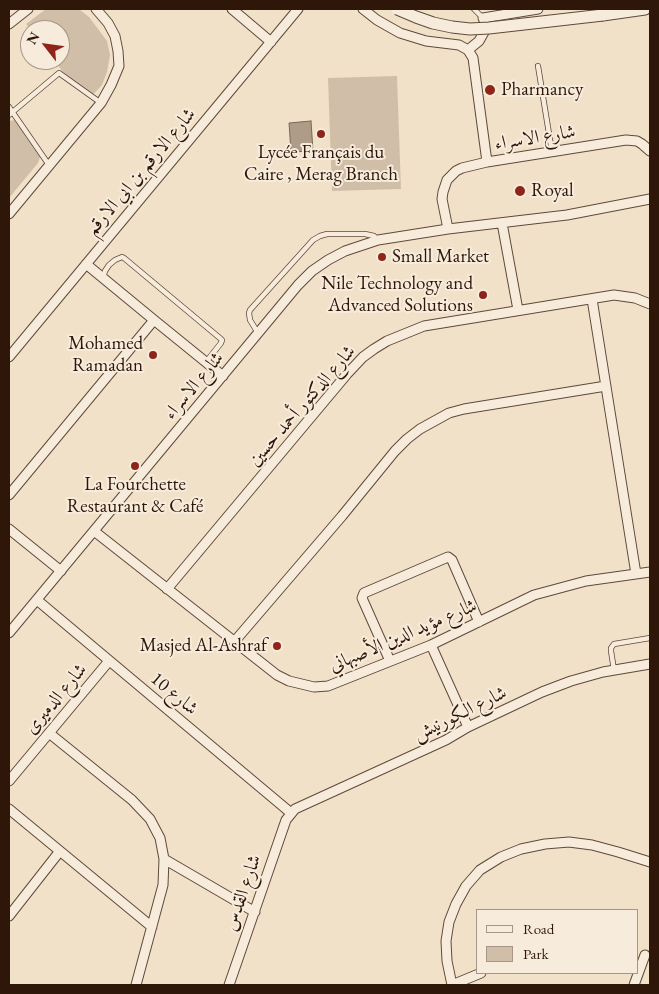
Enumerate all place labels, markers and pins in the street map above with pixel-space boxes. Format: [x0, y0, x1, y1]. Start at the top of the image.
place label: Pharmancy [501, 79, 583, 101]
marker: Pharmancy [483, 83, 497, 97]
marker: Lycée Français du Caire , Merag Branch [315, 128, 327, 140]
place label: Lycée Français du Caire , Merag Branch [244, 142, 398, 186]
place label: Royal [531, 180, 574, 202]
marker: Royal [513, 184, 527, 198]
place label: Small Market [392, 246, 489, 268]
marker: Small Market [376, 251, 388, 263]
place label: Nile Technology and Advanced Solutions [321, 273, 473, 317]
marker: Nile Technology and Advanced Solutions [477, 289, 489, 301]
place label: Mohamed Ramadan [68, 333, 143, 377]
marker: Mohamed Ramadan [147, 349, 159, 361]
marker: La Fourchette Restaurant & Café [129, 460, 141, 472]
place label: La Fourchette Restaurant & Café [67, 474, 203, 518]
place label: Masjed Al-Ashraf [140, 635, 267, 657]
marker: Masjed Al-Ashraf [271, 640, 283, 652]

